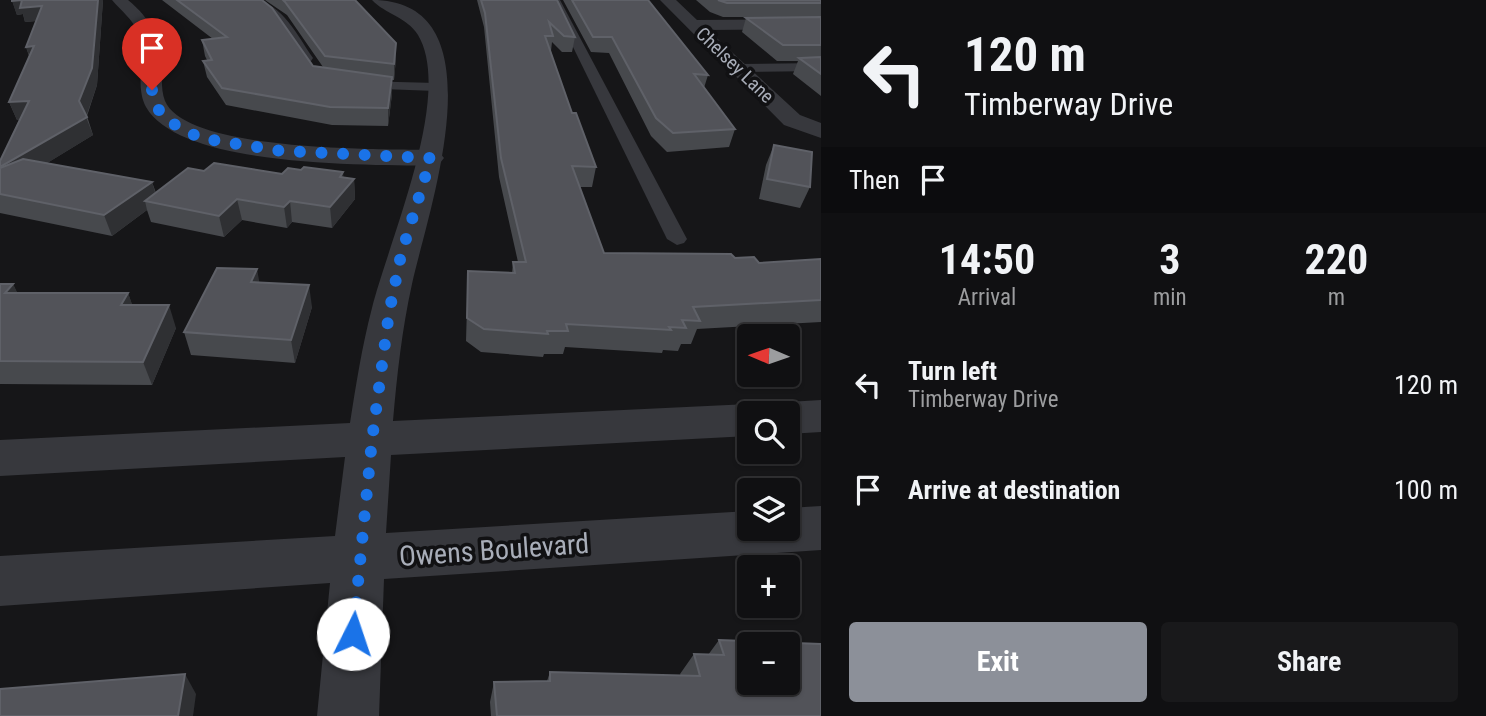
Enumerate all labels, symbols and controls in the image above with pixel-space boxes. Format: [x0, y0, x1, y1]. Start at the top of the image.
pin [122, 18, 182, 90]
street label: Chelsey Lane [691, 22, 779, 108]
text: 120 m [964, 26, 1086, 83]
icon: left [849, 28, 940, 119]
icon: arrive [133, 29, 171, 67]
text: Timberway Drive [964, 85, 1173, 123]
icon: arrive [914, 161, 952, 199]
text: Then [849, 165, 900, 195]
text: 14:50 [939, 235, 1035, 284]
text: 3 [1159, 235, 1180, 284]
text: 220 [1304, 235, 1368, 284]
text: Arrival [958, 284, 1016, 311]
text: min [1153, 284, 1187, 311]
text: m [1328, 284, 1345, 311]
north arrow [737, 324, 800, 387]
map controls [737, 324, 800, 695]
text: Turn left [908, 356, 997, 386]
icon: left [849, 366, 887, 404]
text: 120 m [1394, 370, 1458, 400]
text: Timberway Drive [908, 386, 1058, 413]
button: search [737, 401, 800, 464]
icon: arrive [849, 471, 887, 509]
text: Arrive at destination [908, 475, 1120, 505]
text: 100 m [1394, 475, 1458, 505]
button: layers [737, 478, 800, 541]
street label: Owens Boulevard [398, 527, 590, 573]
button: + [737, 555, 800, 618]
position arrow [316, 597, 390, 671]
button: Exit [849, 622, 1147, 702]
button: Share [1161, 622, 1458, 702]
button: − [737, 632, 800, 695]

